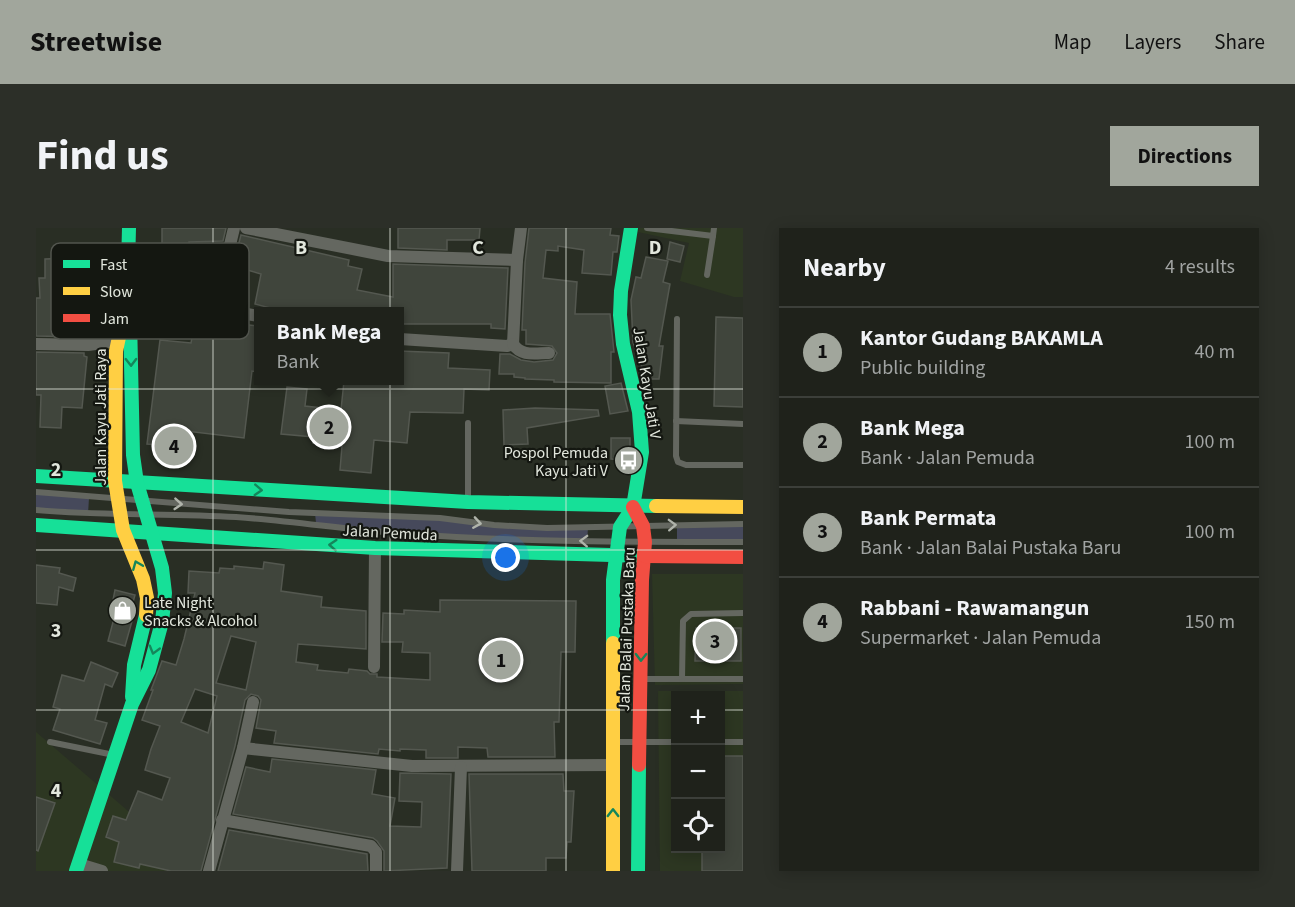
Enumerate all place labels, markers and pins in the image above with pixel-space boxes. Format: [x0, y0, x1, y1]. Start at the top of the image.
pin: 2 [310, 404, 348, 450]
pin: 4 [154, 424, 194, 468]
place label: Pospol Pemuda Kayu Jati V [504, 442, 609, 482]
bus stop icon: Pospol Pemuda Kayu Jati V [613, 445, 645, 477]
place label: Late Night Snacks & Alcohol [144, 592, 257, 632]
shop icon: Late Night Snacks & Alcohol [107, 595, 139, 627]
pin: 3 [696, 618, 734, 664]
pin: 1 [482, 638, 520, 682]

